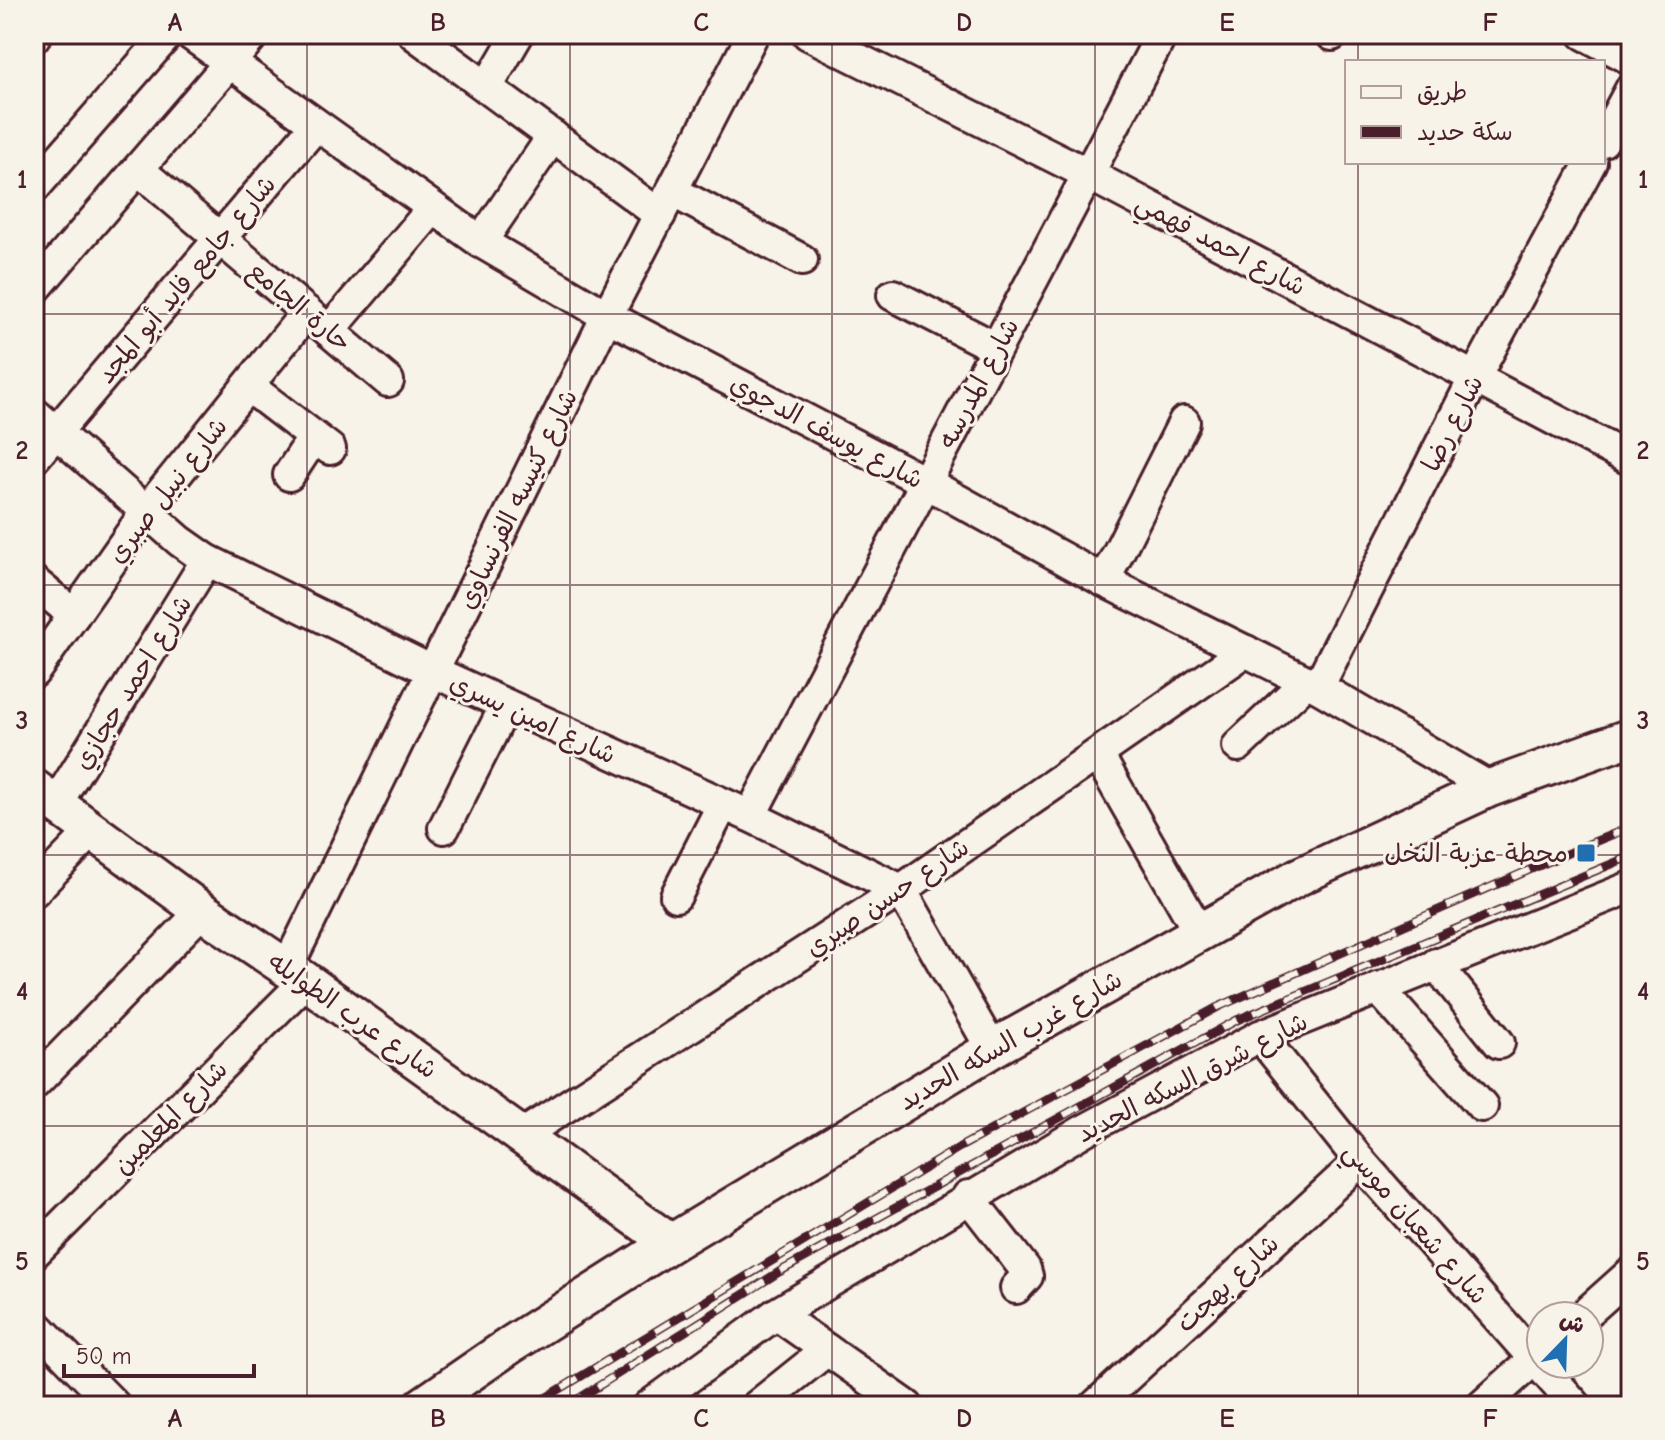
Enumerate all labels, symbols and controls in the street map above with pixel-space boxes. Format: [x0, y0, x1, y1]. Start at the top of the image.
text: A [168, 8, 183, 38]
text: B [430, 8, 446, 38]
text: C [693, 8, 709, 38]
text: D [956, 8, 972, 38]
text: E [1219, 8, 1235, 38]
text: F [1482, 8, 1498, 38]
legend [1345, 60, 1605, 164]
text: طريق [1417, 78, 1467, 106]
text: سكة حديد [1417, 118, 1513, 146]
text: 1 [17, 165, 27, 195]
text: 1 [1638, 165, 1648, 195]
street label: شارع جامع فايد أبو المجد [90, 169, 285, 391]
street label: شارع احمد فهمي [1127, 187, 1311, 308]
street label: حارة الجامع [240, 255, 357, 361]
street label: شارع المدرسه [932, 313, 1027, 454]
street label: شارع يوسف الدجوي [724, 368, 928, 498]
street label: شارع رضا [1416, 370, 1492, 478]
street label: شارع كنيسه الفرنساوي [452, 385, 587, 615]
street label: شارع نبيل صبري [102, 412, 236, 571]
text: 2 [16, 436, 28, 466]
text: 2 [1637, 436, 1649, 466]
street label: شارع احمد حجازي [67, 590, 201, 777]
street label: شارع امين يسري [444, 667, 620, 773]
text: 3 [16, 706, 28, 736]
text: 3 [1637, 706, 1649, 736]
street label: شارع حسن صبري [800, 832, 977, 966]
place label: محطة عزبة النخل [1384, 839, 1568, 869]
marker: محطة عزبة النخل [1575, 842, 1597, 864]
street label: شارع عرب الطوايله [261, 946, 443, 1087]
street label: شارع غرب السكه الحديد [893, 965, 1129, 1119]
text: 4 [16, 977, 28, 1007]
text: 4 [1637, 977, 1649, 1007]
street label: شارع شرق السكه الحديد [1072, 1007, 1314, 1151]
street label: شارع المعلمين [107, 1054, 235, 1182]
street label: شارع شعبان موسي [1332, 1137, 1494, 1315]
street label: شارع بهجت [1170, 1229, 1287, 1340]
text: 5 [15, 1247, 29, 1277]
text: 5 [1636, 1247, 1650, 1277]
north arrow [1525, 1300, 1605, 1380]
text: ش [1556, 1306, 1589, 1339]
scale bar [64, 1328, 254, 1378]
text: 50 m [76, 1342, 132, 1370]
text: A [168, 1404, 183, 1434]
text: B [430, 1404, 446, 1434]
text: C [693, 1404, 709, 1434]
text: D [956, 1404, 972, 1434]
text: E [1219, 1404, 1235, 1434]
text: F [1482, 1404, 1498, 1434]

